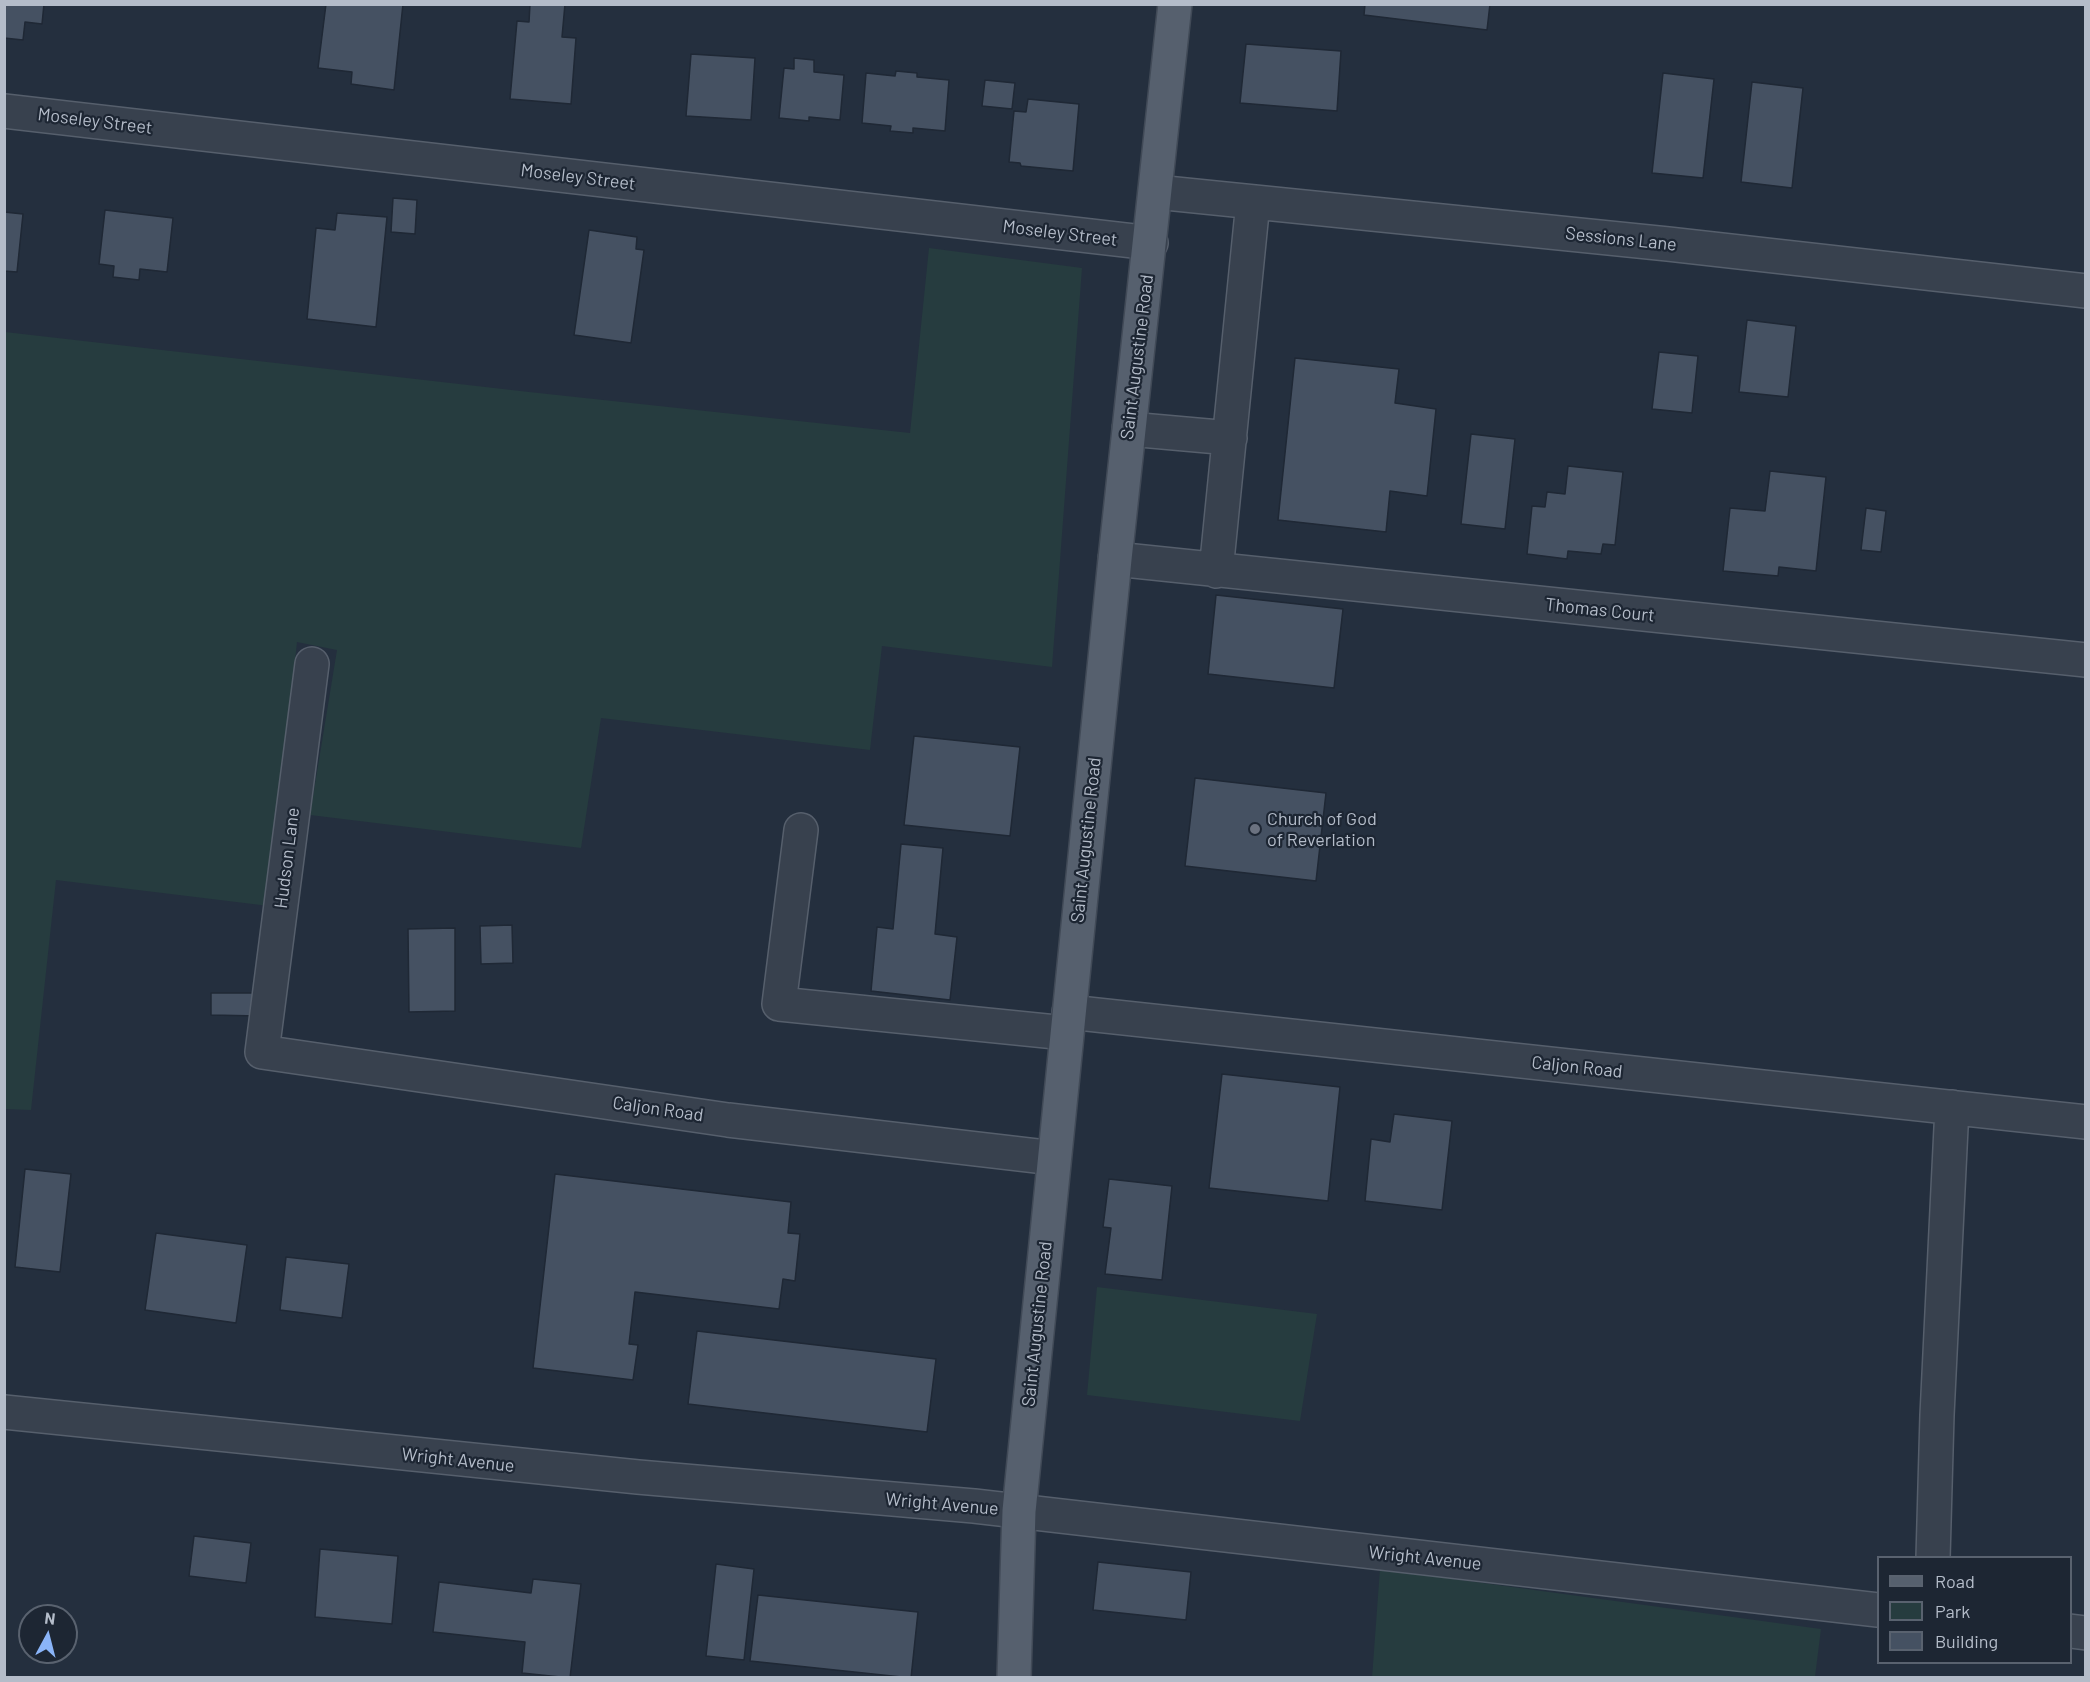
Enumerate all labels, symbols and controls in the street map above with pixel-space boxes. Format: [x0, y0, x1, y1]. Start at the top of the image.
street label: Moseley Street [36, 103, 154, 139]
street label: Moseley Street [519, 159, 637, 195]
street label: Moseley Street [1001, 215, 1119, 251]
street label: Sessions Lane [1564, 222, 1678, 256]
street label: Saint Augustine Road [1116, 273, 1158, 441]
street label: Thomas Court [1544, 594, 1656, 626]
street label: Saint Augustine Road [1067, 756, 1105, 924]
street label: Hudson Lane [270, 806, 304, 910]
place label: Church of God of Reverlation [1267, 808, 1377, 850]
marker: Church of God of Reverlation [1248, 822, 1262, 836]
street label: Caljon Road [1530, 1051, 1624, 1083]
street label: Caljon Road [611, 1092, 705, 1126]
street label: Saint Augustine Road [1018, 1240, 1056, 1408]
street label: Wright Avenue [400, 1443, 516, 1477]
street label: Wright Avenue [885, 1488, 999, 1520]
street label: Wright Avenue [1367, 1541, 1483, 1575]
legend [1877, 1556, 2072, 1664]
text: Road [1935, 1570, 1975, 1592]
text: Park [1935, 1600, 1970, 1622]
north arrow [18, 1604, 78, 1664]
text: N [44, 1608, 56, 1628]
text: Building [1935, 1630, 1998, 1652]

